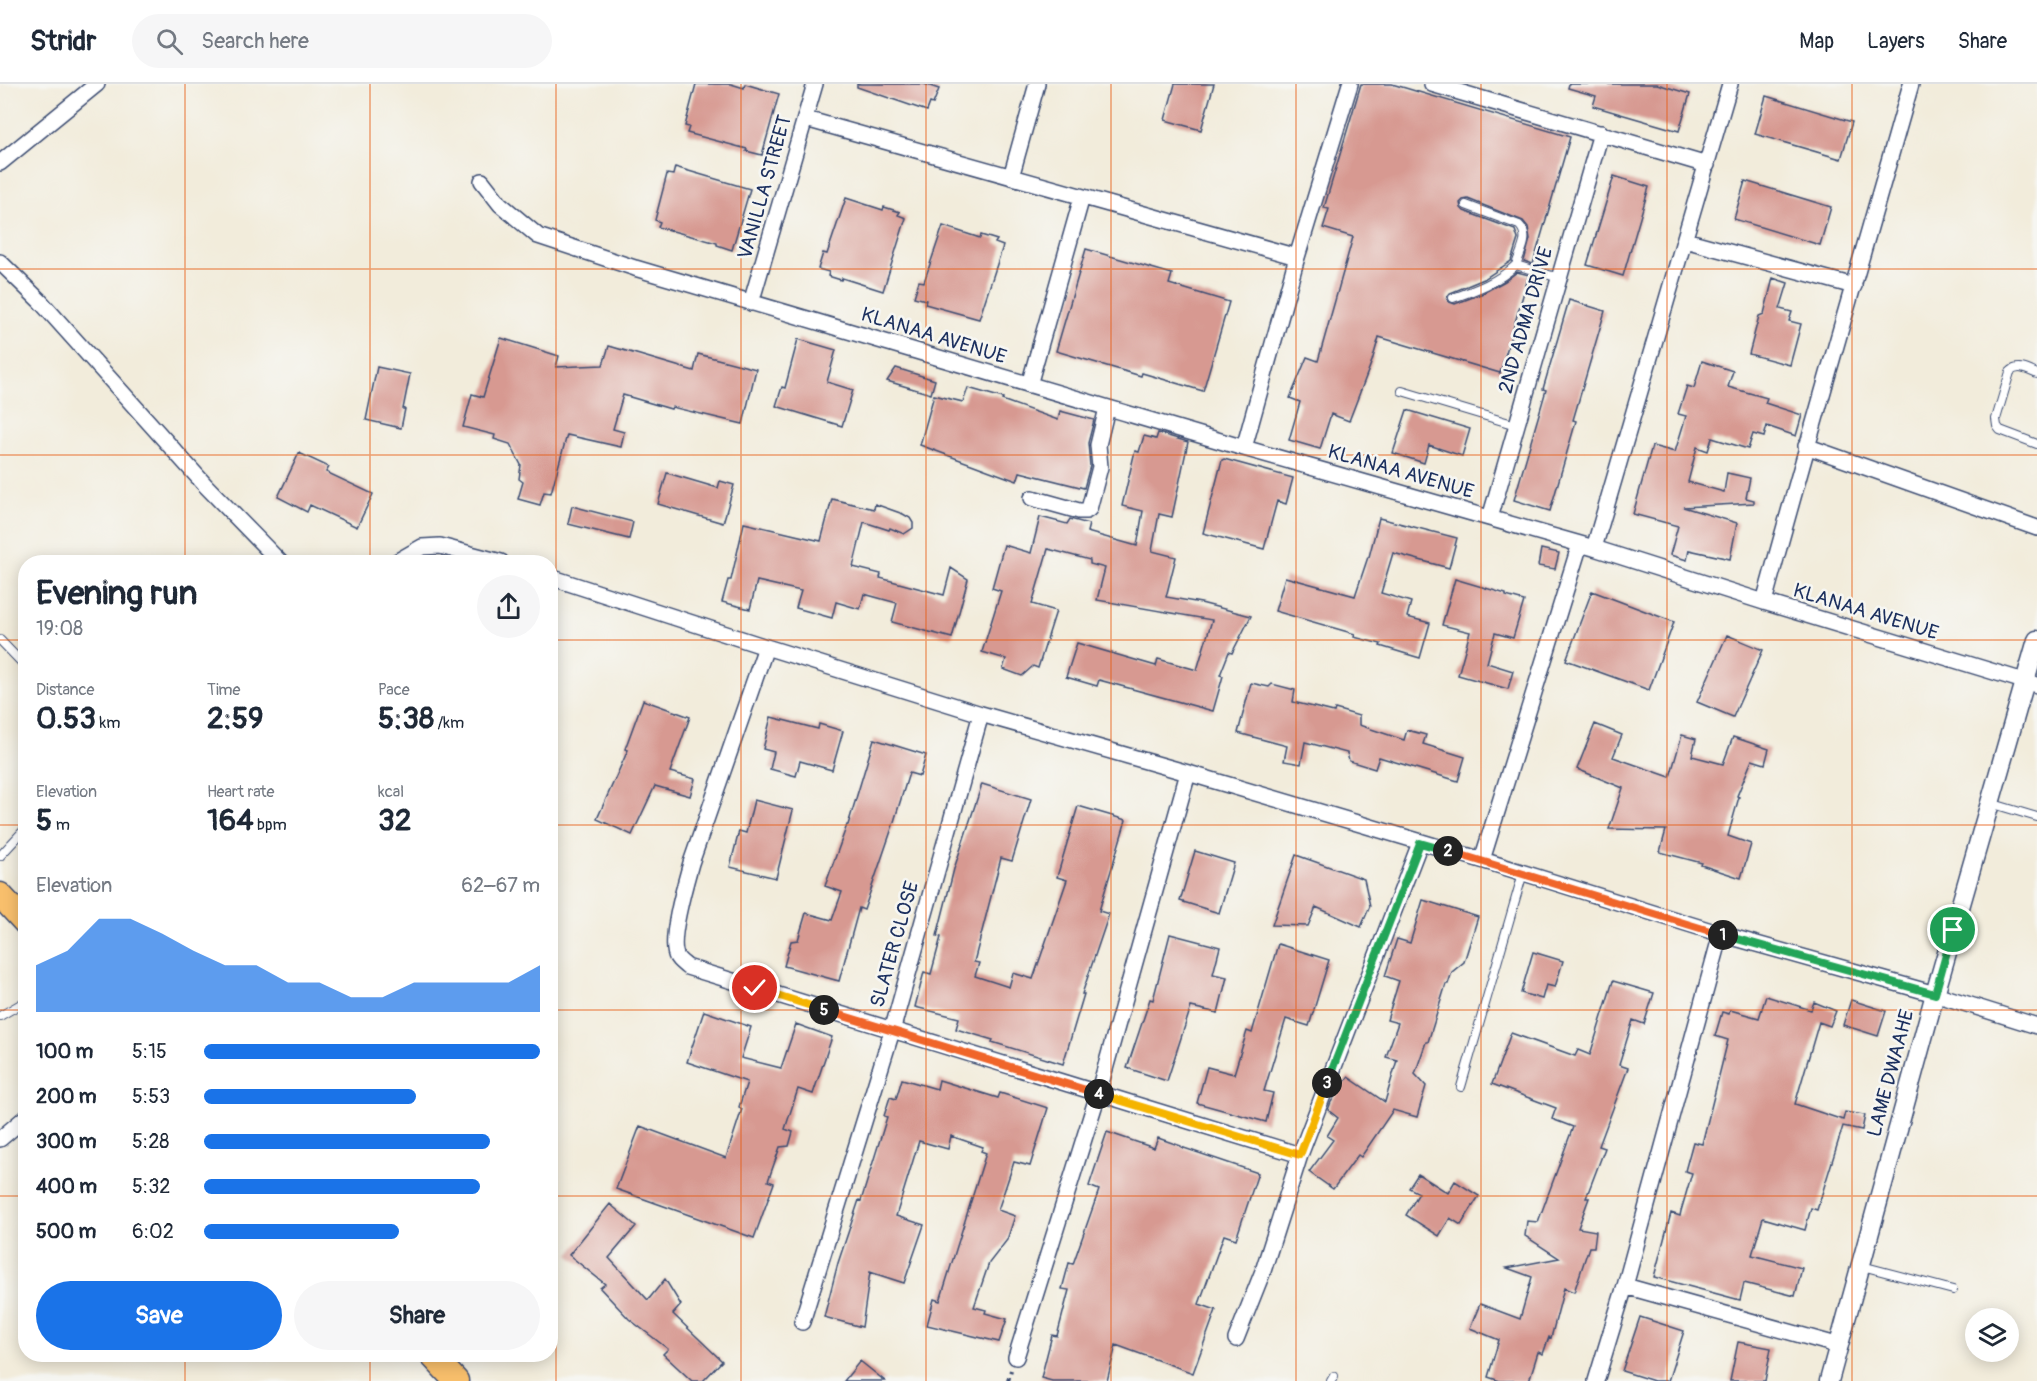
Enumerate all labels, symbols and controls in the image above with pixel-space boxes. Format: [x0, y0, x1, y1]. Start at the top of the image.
search box [132, 14, 552, 68]
text: Stridr [30, 24, 96, 59]
icon: search [153, 25, 186, 58]
text: Search here [201, 27, 309, 55]
text: Map [1799, 28, 1834, 55]
text: Layers [1867, 28, 1925, 55]
text: Share [1958, 28, 2007, 55]
street label: VANILLA STREET [732, 112, 797, 262]
street label: 2ND ADMA DRIVE [1493, 244, 1558, 396]
street label: KLANAA AVENUE [858, 302, 1009, 369]
street label: KLANAA AVENUE [1325, 439, 1477, 504]
text: Evening run [36, 573, 197, 614]
button: share [477, 575, 540, 638]
street label: KLANAA AVENUE [1790, 578, 1941, 645]
text: 19:08 [36, 616, 83, 641]
text: Distance [36, 680, 95, 700]
text: Time [207, 680, 240, 700]
text: Pace [378, 680, 410, 700]
text: 0.53 [36, 700, 96, 737]
text: 2:59 [207, 700, 264, 737]
text: 5:38 [378, 700, 434, 737]
text: km [96, 713, 120, 733]
text: /km [434, 713, 464, 733]
text: Elevation [36, 782, 97, 802]
text: Heart rate [207, 782, 274, 802]
text: kcal [378, 782, 404, 802]
text: 5 [36, 802, 52, 839]
text: 164 [207, 802, 254, 839]
text: 32 [378, 802, 412, 839]
text: m [52, 815, 70, 835]
text: bpm [254, 815, 287, 835]
pin: 2 [1433, 836, 1463, 866]
text: 2 [1444, 841, 1452, 861]
text: Elevation [36, 873, 112, 898]
text: 62–67 m [461, 873, 540, 898]
street label: SLATER CLOSE [865, 878, 924, 1010]
pin [1927, 904, 1978, 955]
icon: arrive [1936, 913, 1969, 946]
pin: 1 [1708, 920, 1738, 950]
text: 1 [1720, 925, 1726, 945]
pin [729, 962, 780, 1013]
icon: check [738, 971, 771, 1004]
pin: 5 [809, 995, 839, 1025]
text: 5 [820, 1000, 828, 1020]
street label: LAME DWAAHE [1861, 1007, 1919, 1140]
text: 100 m [36, 1039, 93, 1064]
text: 5:15 [132, 1039, 167, 1064]
pin: 3 [1312, 1068, 1342, 1098]
text: 3 [1323, 1073, 1331, 1093]
pin: 4 [1084, 1079, 1114, 1109]
text: 200 m [36, 1084, 97, 1109]
text: 5:53 [132, 1084, 170, 1109]
text: 4 [1094, 1084, 1104, 1104]
text: 300 m [36, 1129, 97, 1154]
text: 5:28 [132, 1129, 169, 1154]
text: 400 m [36, 1174, 97, 1199]
text: 5:32 [132, 1174, 171, 1199]
text: 500 m [36, 1219, 96, 1244]
text: 6:02 [132, 1219, 174, 1244]
button: Save [36, 1281, 282, 1350]
button: Share [294, 1281, 540, 1350]
map controls [1965, 1308, 2019, 1362]
button: layers [1965, 1308, 2019, 1362]

